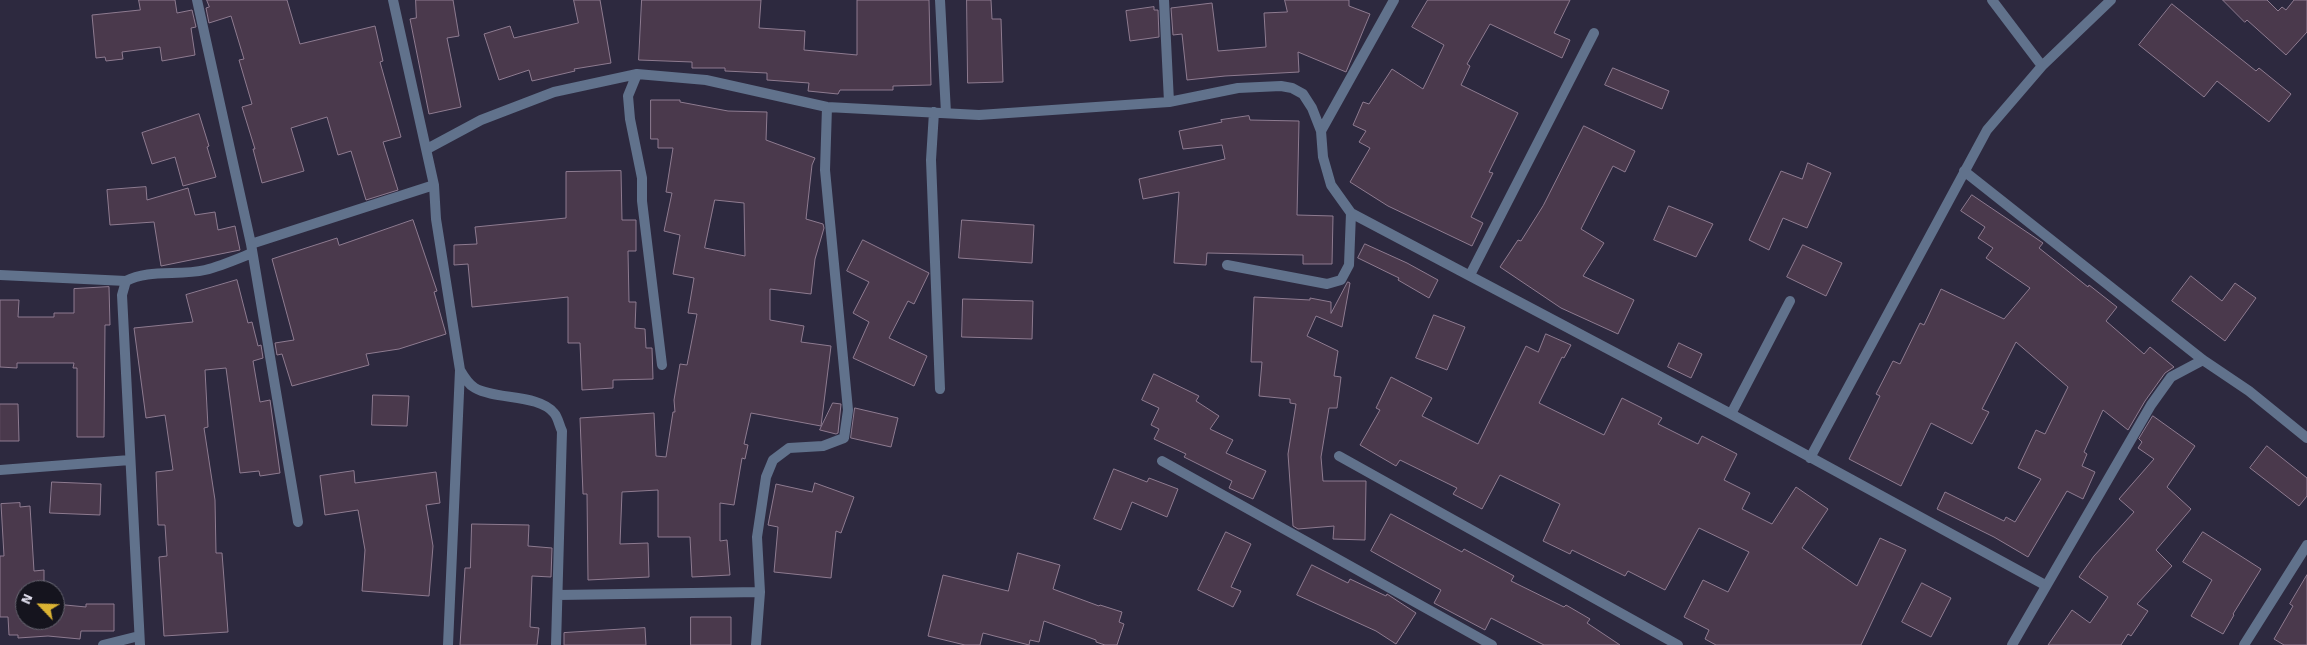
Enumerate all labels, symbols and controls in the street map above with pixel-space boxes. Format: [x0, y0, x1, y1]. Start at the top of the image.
north arrow [15, 580, 65, 630]
text: N [17, 591, 37, 607]

